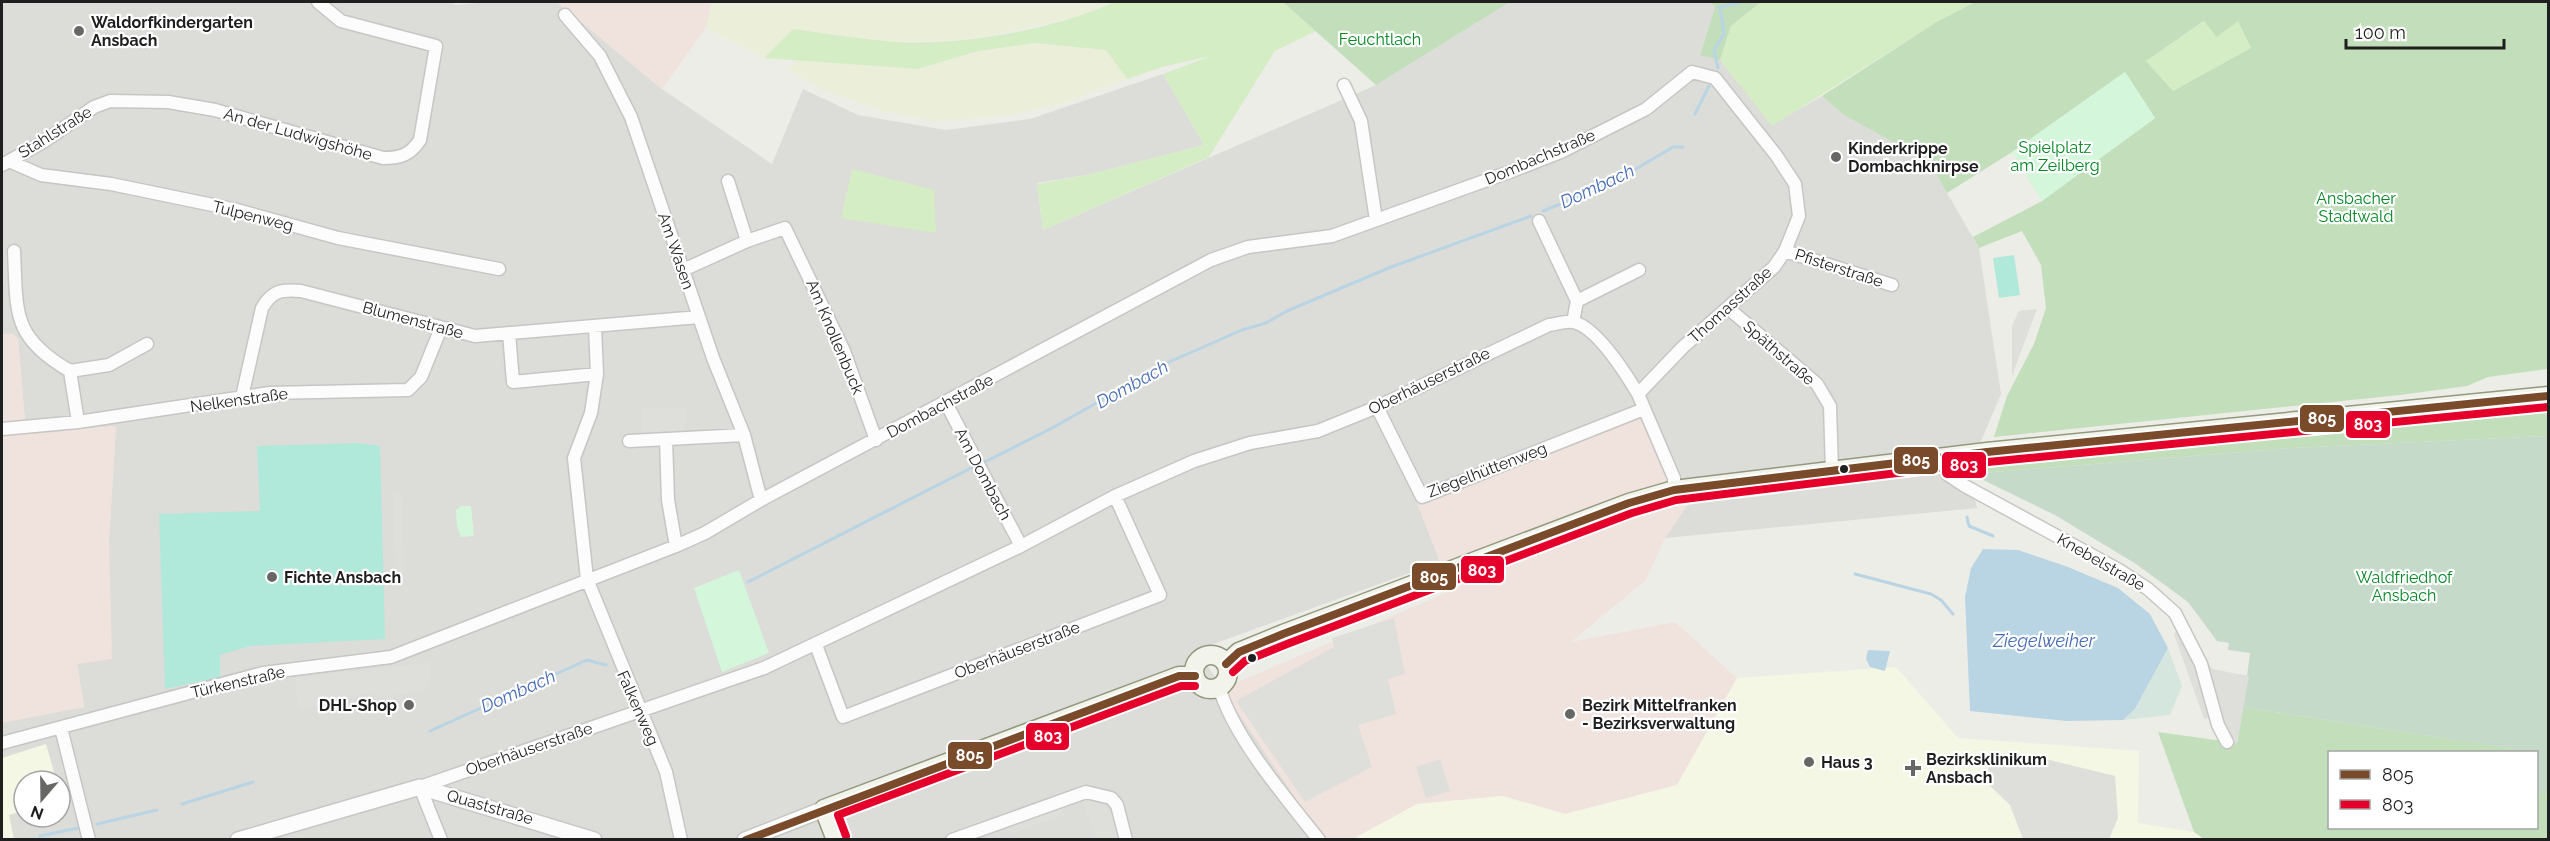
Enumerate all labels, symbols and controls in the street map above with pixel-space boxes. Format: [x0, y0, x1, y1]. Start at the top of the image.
scale bar [2346, 12, 2504, 50]
place label: Waldorfkindergarten Ansbach [91, 13, 253, 50]
text: 100 m [2355, 22, 2406, 43]
marker: Waldorfkindergarten Ansbach [72, 24, 86, 38]
park label: Feuchtlach [1339, 30, 1421, 49]
street label: Stahlstraße [15, 102, 95, 162]
street label: An der Ludwigshöhe [222, 104, 374, 164]
street label: Dombachstraße [1482, 125, 1598, 189]
park label: Spielplatz am Zeilberg [2010, 138, 2100, 175]
place label: Kinderkrippe Dombachknirpse [1848, 139, 1979, 176]
marker: Kinderkrippe Dombachknirpse [1829, 150, 1843, 164]
water label: Dombach [1556, 159, 1638, 213]
park label: Ansbacher Stadtwald [2316, 189, 2396, 226]
street label: Tulpenweg [211, 197, 295, 235]
street label: Am Wasen [654, 210, 698, 292]
street label: Pfisterstraße [1793, 245, 1885, 291]
street label: Thomasstraße [1684, 263, 1776, 347]
street label: Am Knollenbuck [802, 277, 868, 398]
street label: Blumenstraße [361, 297, 465, 343]
street label: Späthstraße [1739, 317, 1819, 389]
street label: Oberhäuserstraße [1365, 343, 1493, 419]
water label: Dombach [1092, 356, 1172, 412]
street label: Dombachstraße [883, 370, 997, 442]
street label: Nelkenstraße [189, 384, 289, 416]
line badge: 805 [2299, 404, 2345, 433]
text: 805 [2308, 409, 2336, 428]
line badge: 803 [2345, 410, 2391, 439]
text: 803 [2354, 415, 2382, 434]
street label: Am Dombach [951, 425, 1015, 523]
street label: Ziegelhüttenweg [1425, 438, 1549, 502]
line badge: 805 [1893, 446, 1939, 475]
text: 805 [1902, 451, 1930, 470]
line badge: 803 [1941, 451, 1987, 479]
text: 803 [1950, 456, 1978, 475]
unlabelled marker [1838, 463, 1850, 475]
street label: Knebelstraße [2054, 529, 2148, 595]
line badge: 803 [1460, 555, 1505, 584]
text: 803 [1468, 561, 1496, 580]
line badge: 805 [1411, 562, 1457, 591]
place label: Fichte Ansbach [284, 568, 401, 587]
text: 805 [1420, 568, 1448, 587]
park label: Waldfriedhof Ansbach [2356, 568, 2453, 605]
marker: Fichte Ansbach [265, 570, 279, 584]
street label: Oberhäuserstraße [952, 617, 1082, 683]
water label: Ziegelweiher [1992, 630, 2096, 651]
unlabelled marker [1246, 652, 1258, 664]
street label: Türkenstraße [189, 662, 287, 702]
water label: Dombach [477, 665, 559, 717]
street label: Falkenweg [613, 668, 663, 748]
place label: DHL-Shop [319, 696, 397, 715]
place label: Bezirk Mittelfranken - Bezirksverwaltung [1582, 696, 1737, 733]
marker: DHL-Shop [402, 698, 416, 712]
marker: Bezirk Mittelfranken - Bezirksverwaltung [1563, 707, 1577, 721]
street label: Oberhäuserstraße [463, 718, 595, 780]
line badge: 803 [1025, 722, 1070, 751]
text: 803 [1034, 727, 1062, 746]
line badge: 805 [947, 741, 993, 770]
text: 805 [956, 746, 984, 765]
place label: Bezirksklinikum Ansbach [1926, 750, 2047, 787]
legend [2328, 751, 2538, 829]
place label: Haus 3 [1821, 753, 1873, 772]
marker: Haus 3 [1802, 755, 1816, 769]
marker: Bezirksklinikum Ansbach [1904, 759, 1922, 777]
text: 805 [2382, 764, 2414, 785]
north arrow [12, 769, 72, 829]
street label: Quaststraße [445, 786, 535, 828]
text: 803 [2382, 794, 2413, 815]
text: N [28, 802, 46, 824]

